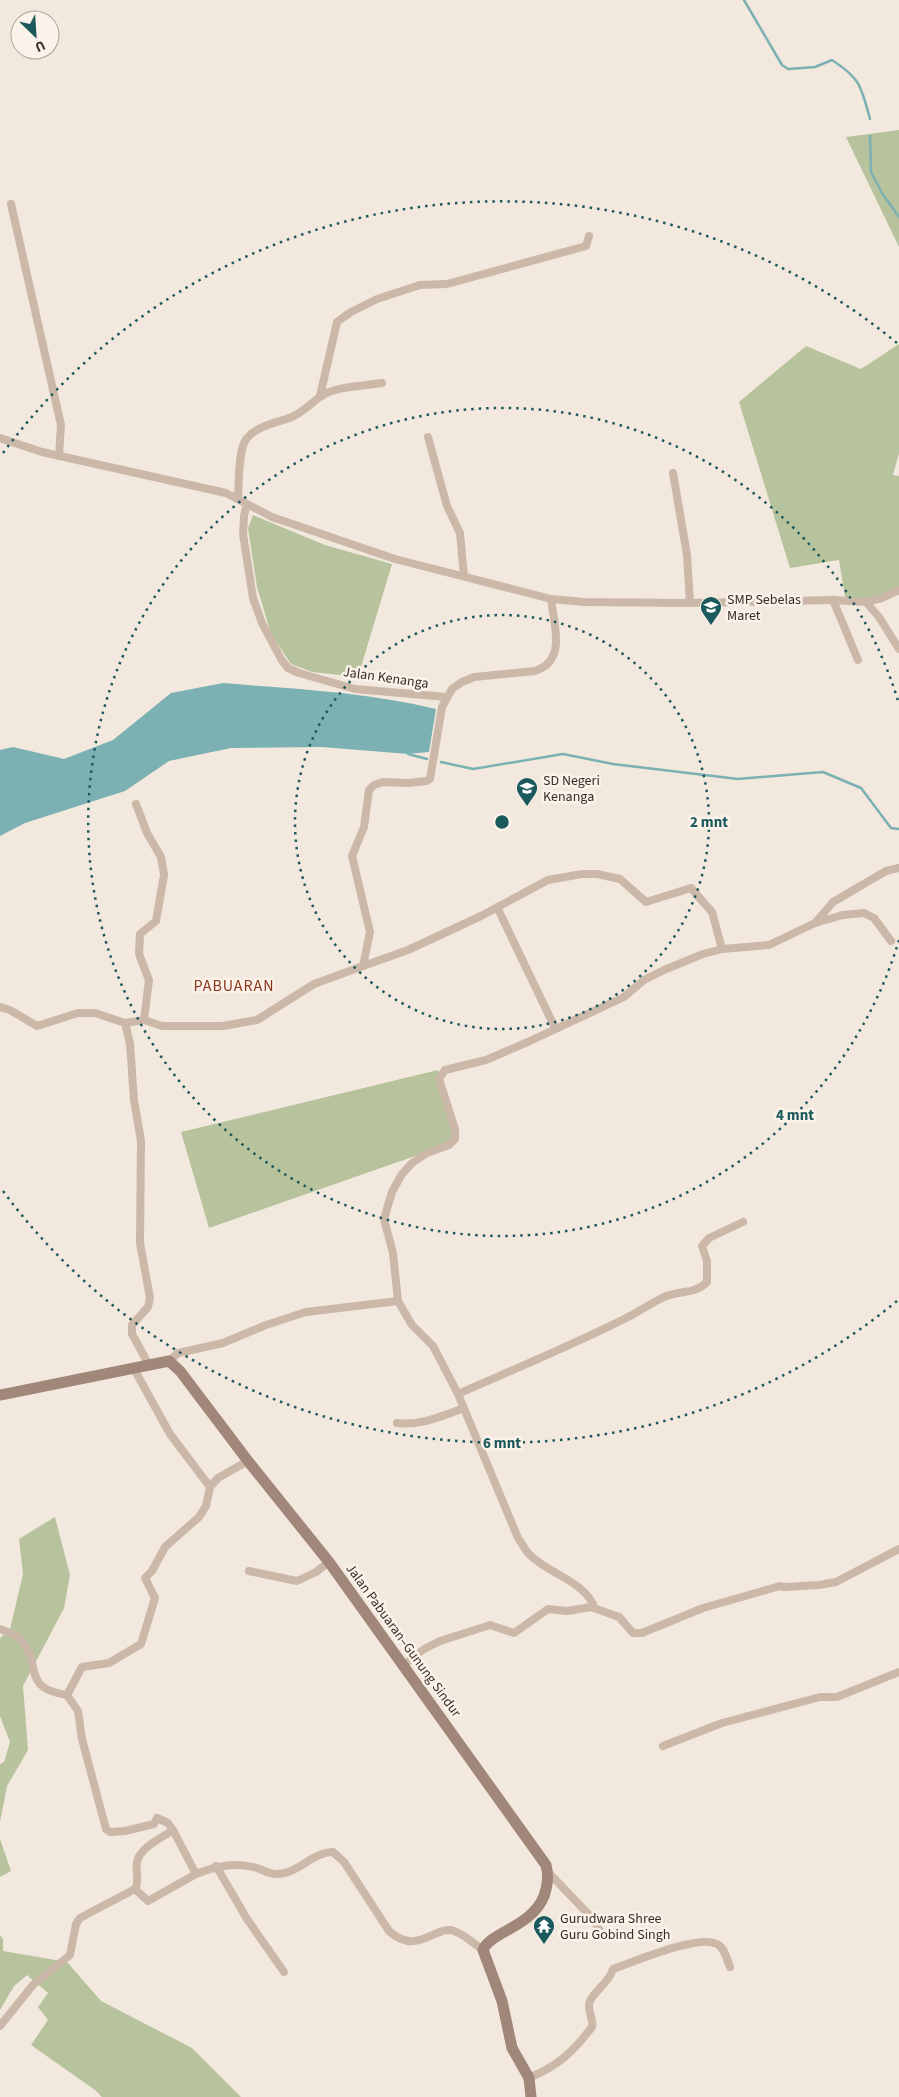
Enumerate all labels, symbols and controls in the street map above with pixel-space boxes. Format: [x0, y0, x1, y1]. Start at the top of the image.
north arrow [10, 10, 60, 60]
text: U [32, 35, 49, 57]
place label: SMP Sebelas Maret [727, 590, 801, 626]
school or university icon: SMP Sebelas Maret [699, 595, 723, 626]
street label: Jalan Kenanga [342, 662, 430, 694]
place label: SD Negeri Kenanga [543, 771, 600, 807]
school or university icon: SD Negeri Kenanga [515, 776, 539, 807]
text: 2 mnt [690, 812, 728, 833]
centre of rings [493, 813, 511, 831]
district label: PABUARAN [193, 975, 275, 997]
text: 4 mnt [776, 1105, 814, 1126]
text: 6 mnt [483, 1433, 521, 1454]
street label: Jalan Pabuaran–Gunung Sindur [341, 1560, 466, 1722]
place label: Gurudwara Shree Guru Gobind Singh [560, 1909, 670, 1945]
temple icon: Gurudwara Shree Guru Gobind Singh [532, 1914, 556, 1945]

